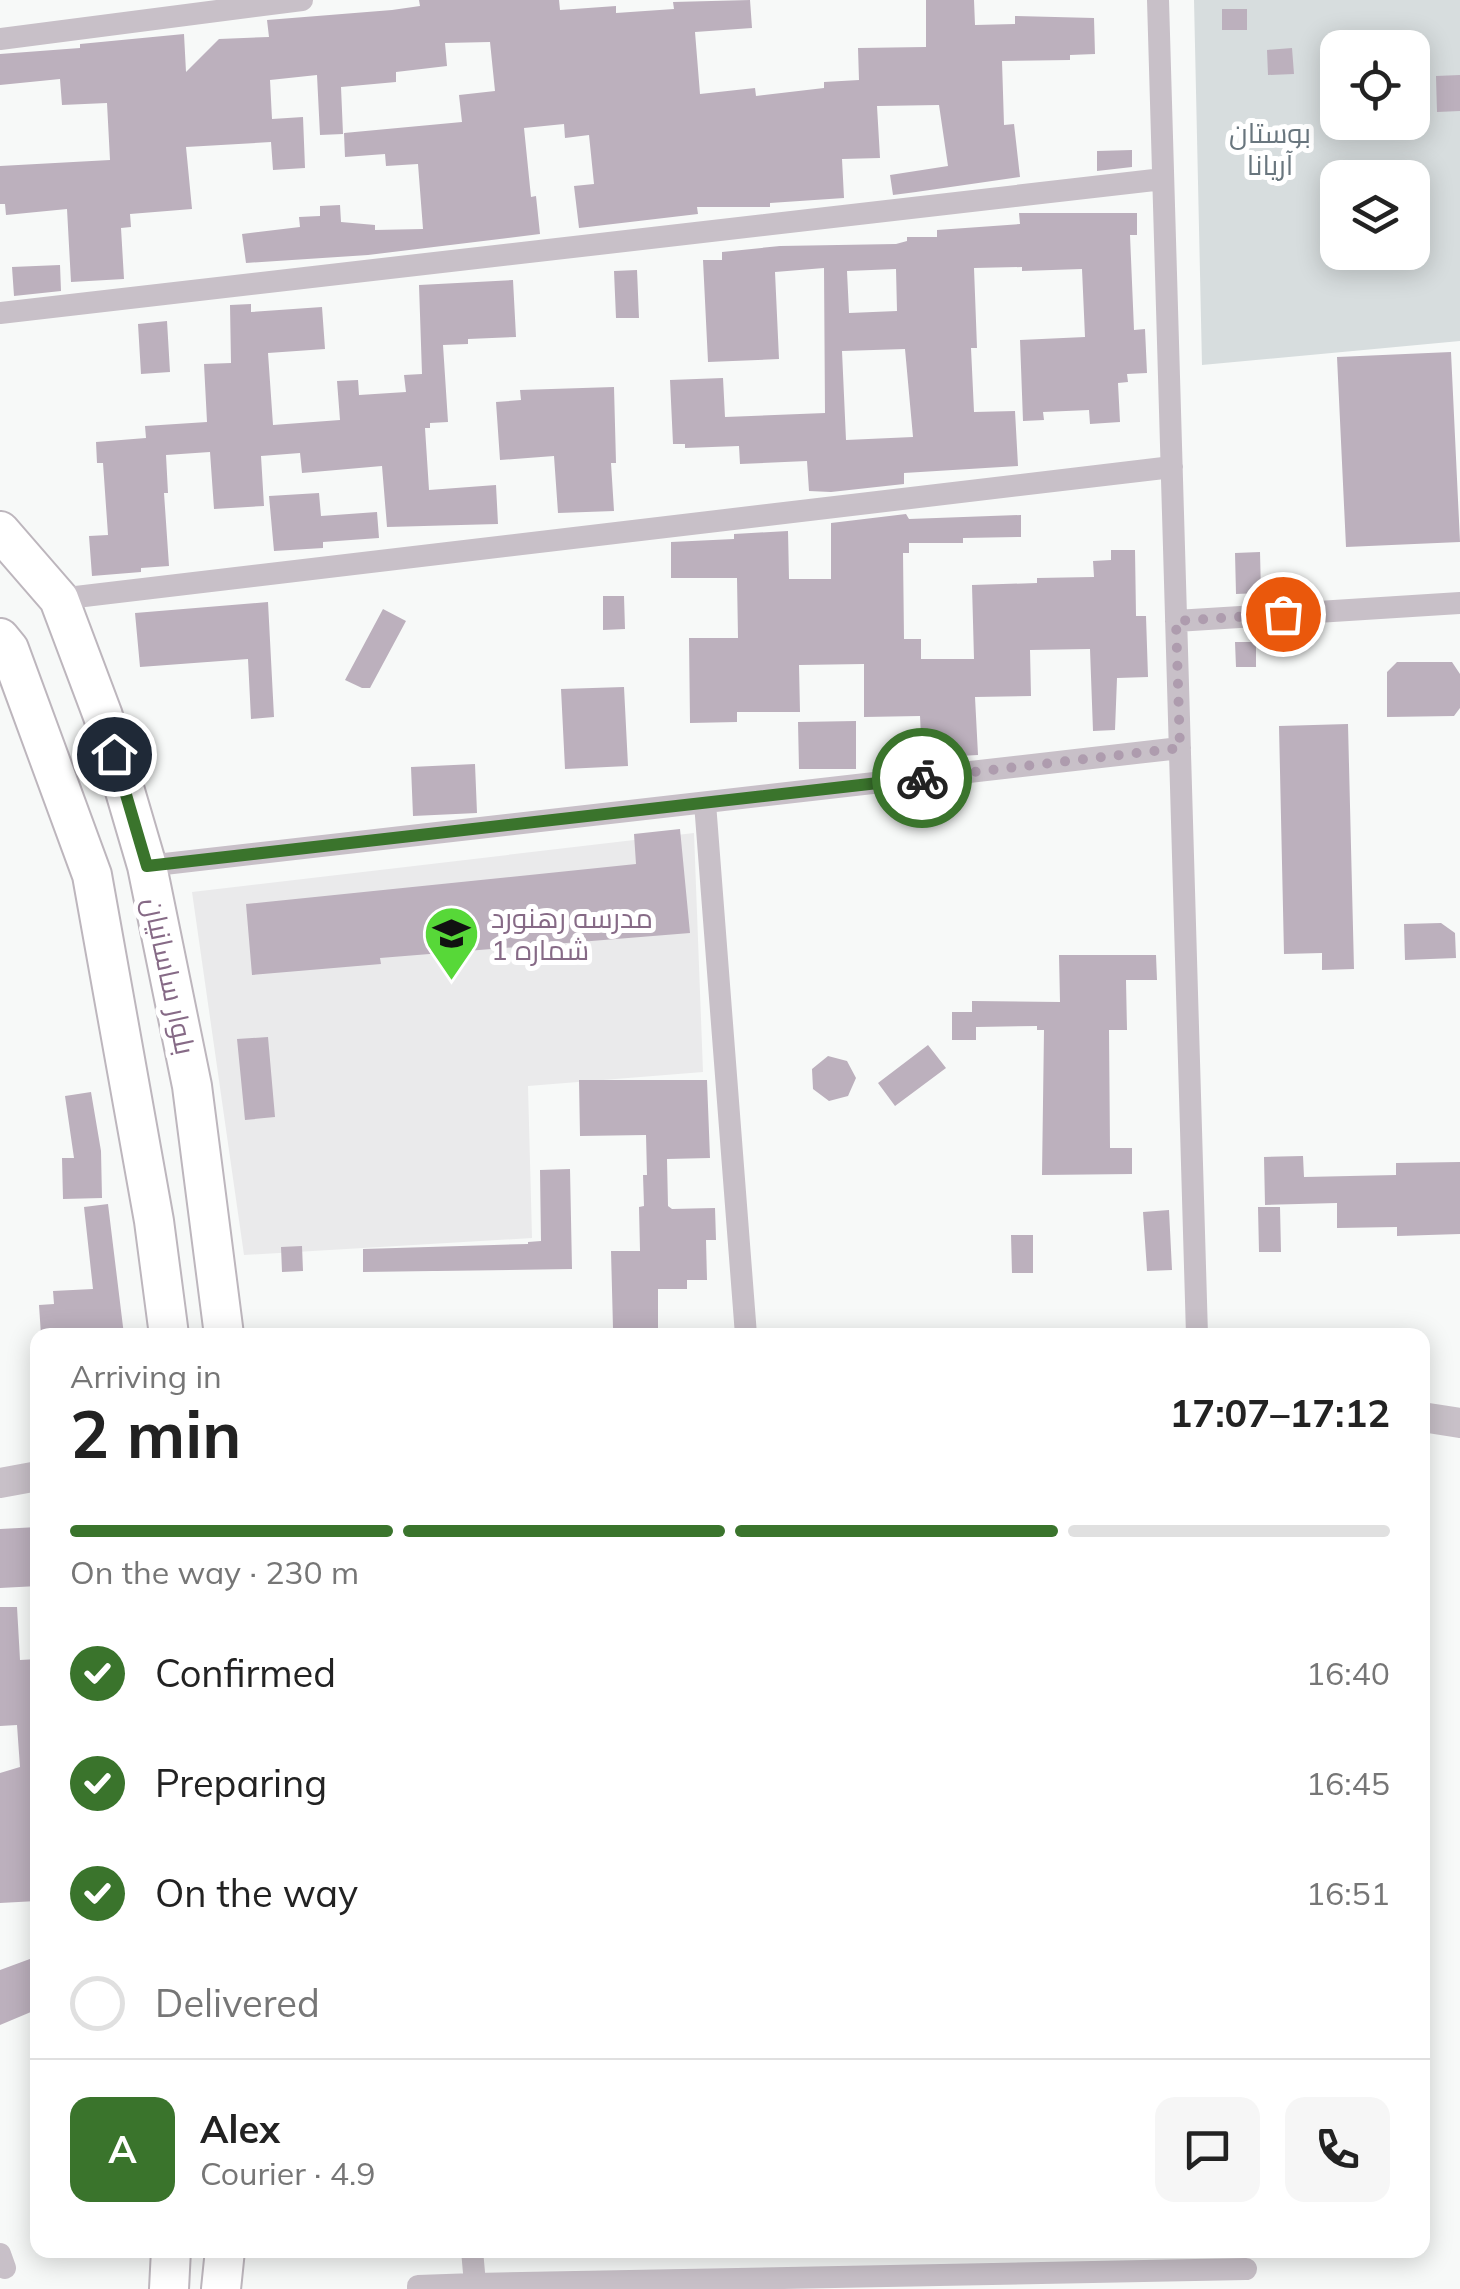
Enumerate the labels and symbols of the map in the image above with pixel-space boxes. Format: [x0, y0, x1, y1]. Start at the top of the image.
park label: بوستان آریانا [1229, 115, 1311, 182]
pin [1241, 572, 1326, 657]
pin [72, 712, 157, 797]
courier [872, 728, 972, 828]
street label: بلوار ساسانیان [136, 894, 204, 1058]
place label: مدرسه رهنورد شماره 1 [491, 900, 653, 967]
school or university icon: مدرسه رهنورد شماره 1 [422, 903, 482, 982]

